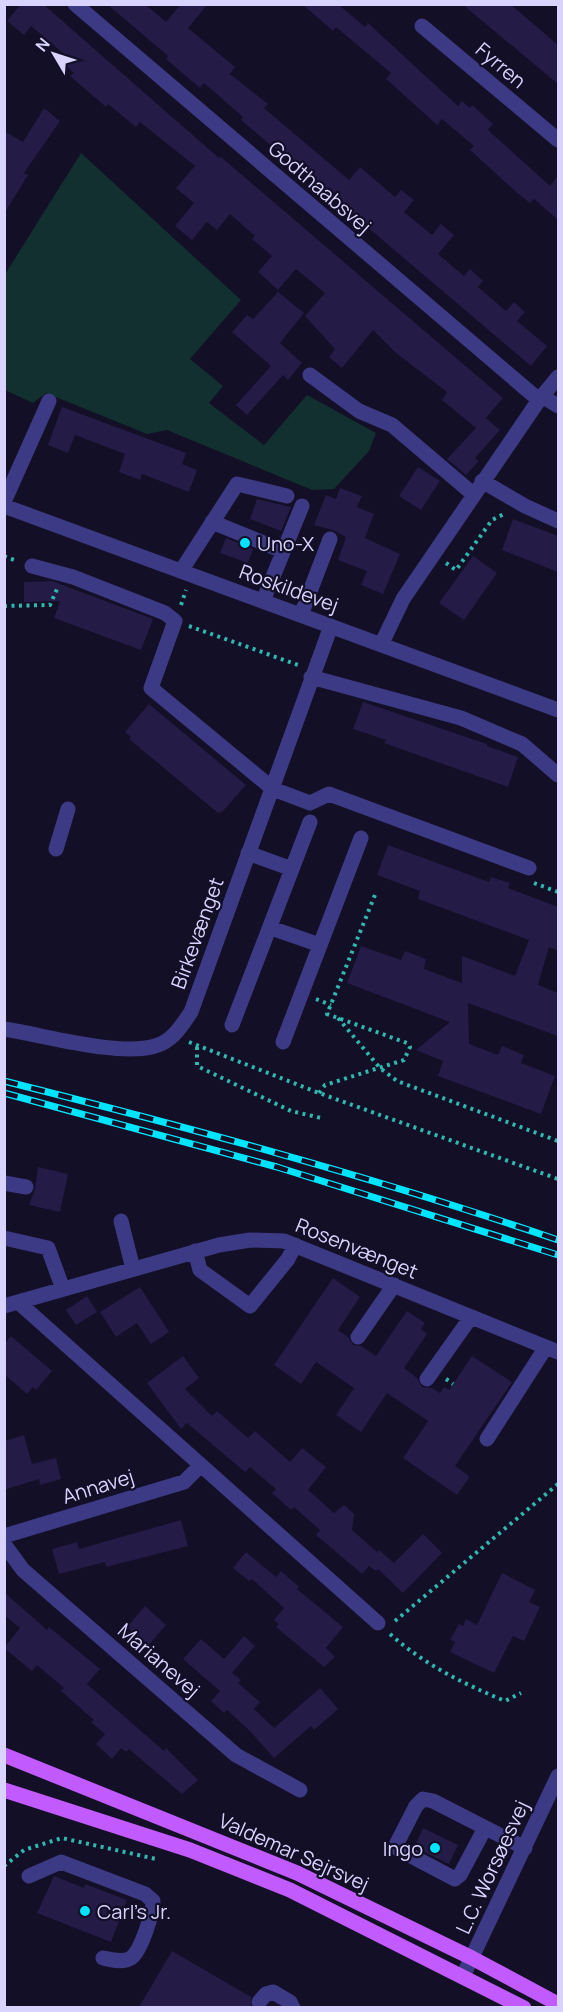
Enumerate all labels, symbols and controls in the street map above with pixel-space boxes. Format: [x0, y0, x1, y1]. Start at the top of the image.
north arrow [24, 24, 84, 84]
text: N [30, 33, 55, 56]
street label: Fyrren [470, 36, 532, 94]
street label: Godthaabsvej [263, 135, 377, 239]
place label: Uno-X [257, 530, 314, 557]
marker: Uno-X [238, 536, 252, 550]
street label: Roskildevej [236, 558, 342, 618]
street label: Birkevænget [164, 874, 230, 992]
street label: Rosenvænget [292, 1211, 422, 1285]
street label: Annavej [59, 1462, 137, 1510]
street label: Marianevej [112, 1617, 206, 1703]
street label: L.C. Worsøesvej [449, 1796, 535, 1938]
street label: Valdemar Sejrsvej [215, 1807, 373, 1897]
place label: Ingo [383, 1835, 423, 1862]
marker: Ingo [428, 1841, 442, 1855]
place label: Carl's Jr. [97, 1898, 171, 1925]
marker: Carl's Jr. [78, 1904, 92, 1918]

